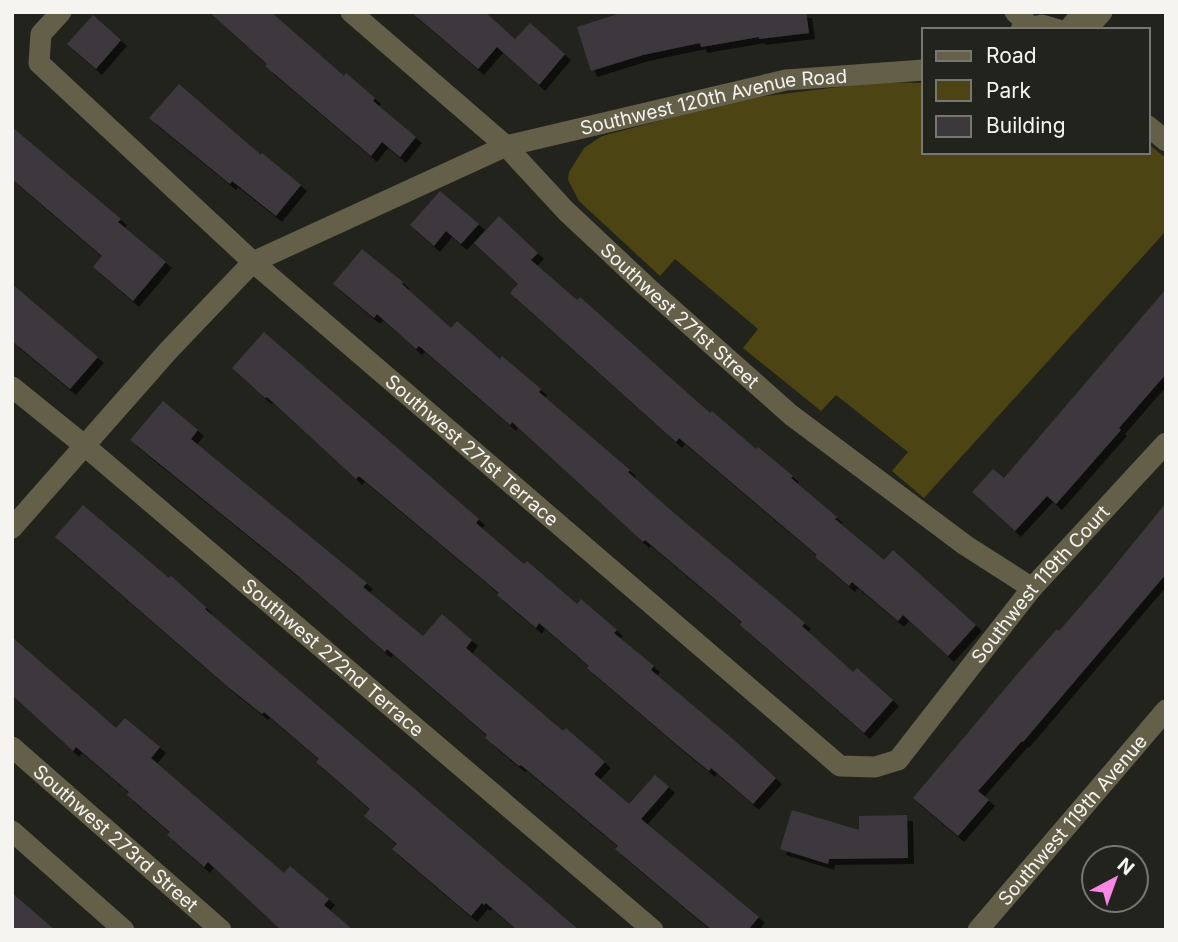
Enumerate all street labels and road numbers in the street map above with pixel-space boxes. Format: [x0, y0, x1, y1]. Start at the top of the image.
street label: Southwest 120th Avenue Road [578, 65, 848, 140]
street label: Southwest 271st Street [596, 238, 764, 393]
street label: Southwest 271st Terrace [381, 370, 563, 531]
street label: Southwest 119th Court [967, 501, 1115, 668]
street label: Southwest 272nd Terrace [237, 574, 428, 742]
street label: Southwest 119th Avenue [993, 730, 1152, 910]
street label: Southwest 273rd Street [28, 760, 203, 917]

